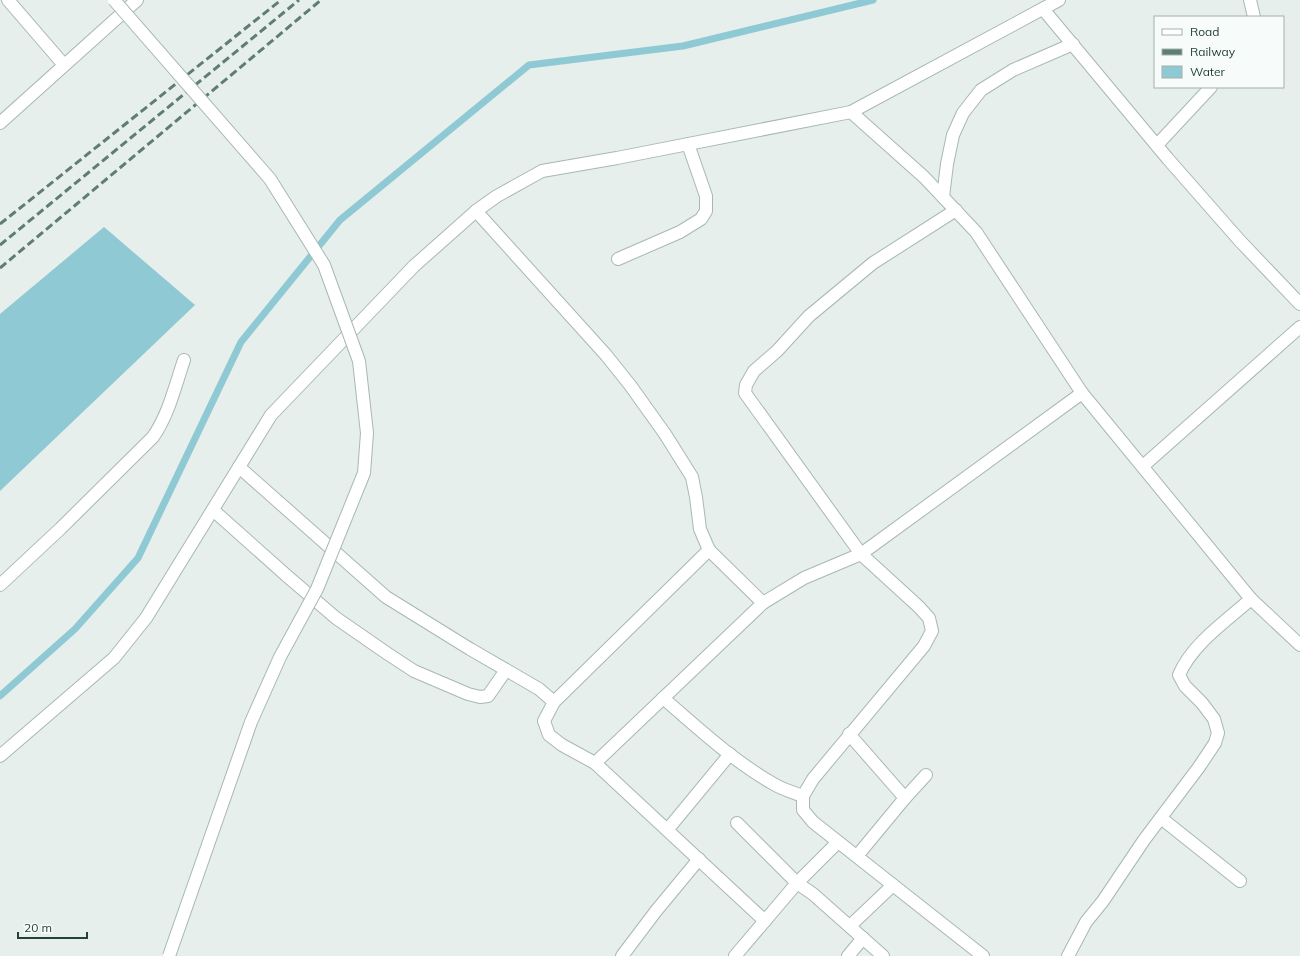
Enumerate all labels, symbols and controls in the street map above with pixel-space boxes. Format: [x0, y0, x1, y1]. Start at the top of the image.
legend [1154, 16, 1284, 88]
text: Road [1190, 24, 1219, 39]
text: Railway [1190, 44, 1236, 59]
text: Water [1190, 64, 1226, 79]
scale bar [18, 914, 87, 940]
text: 20 m [24, 920, 52, 935]

